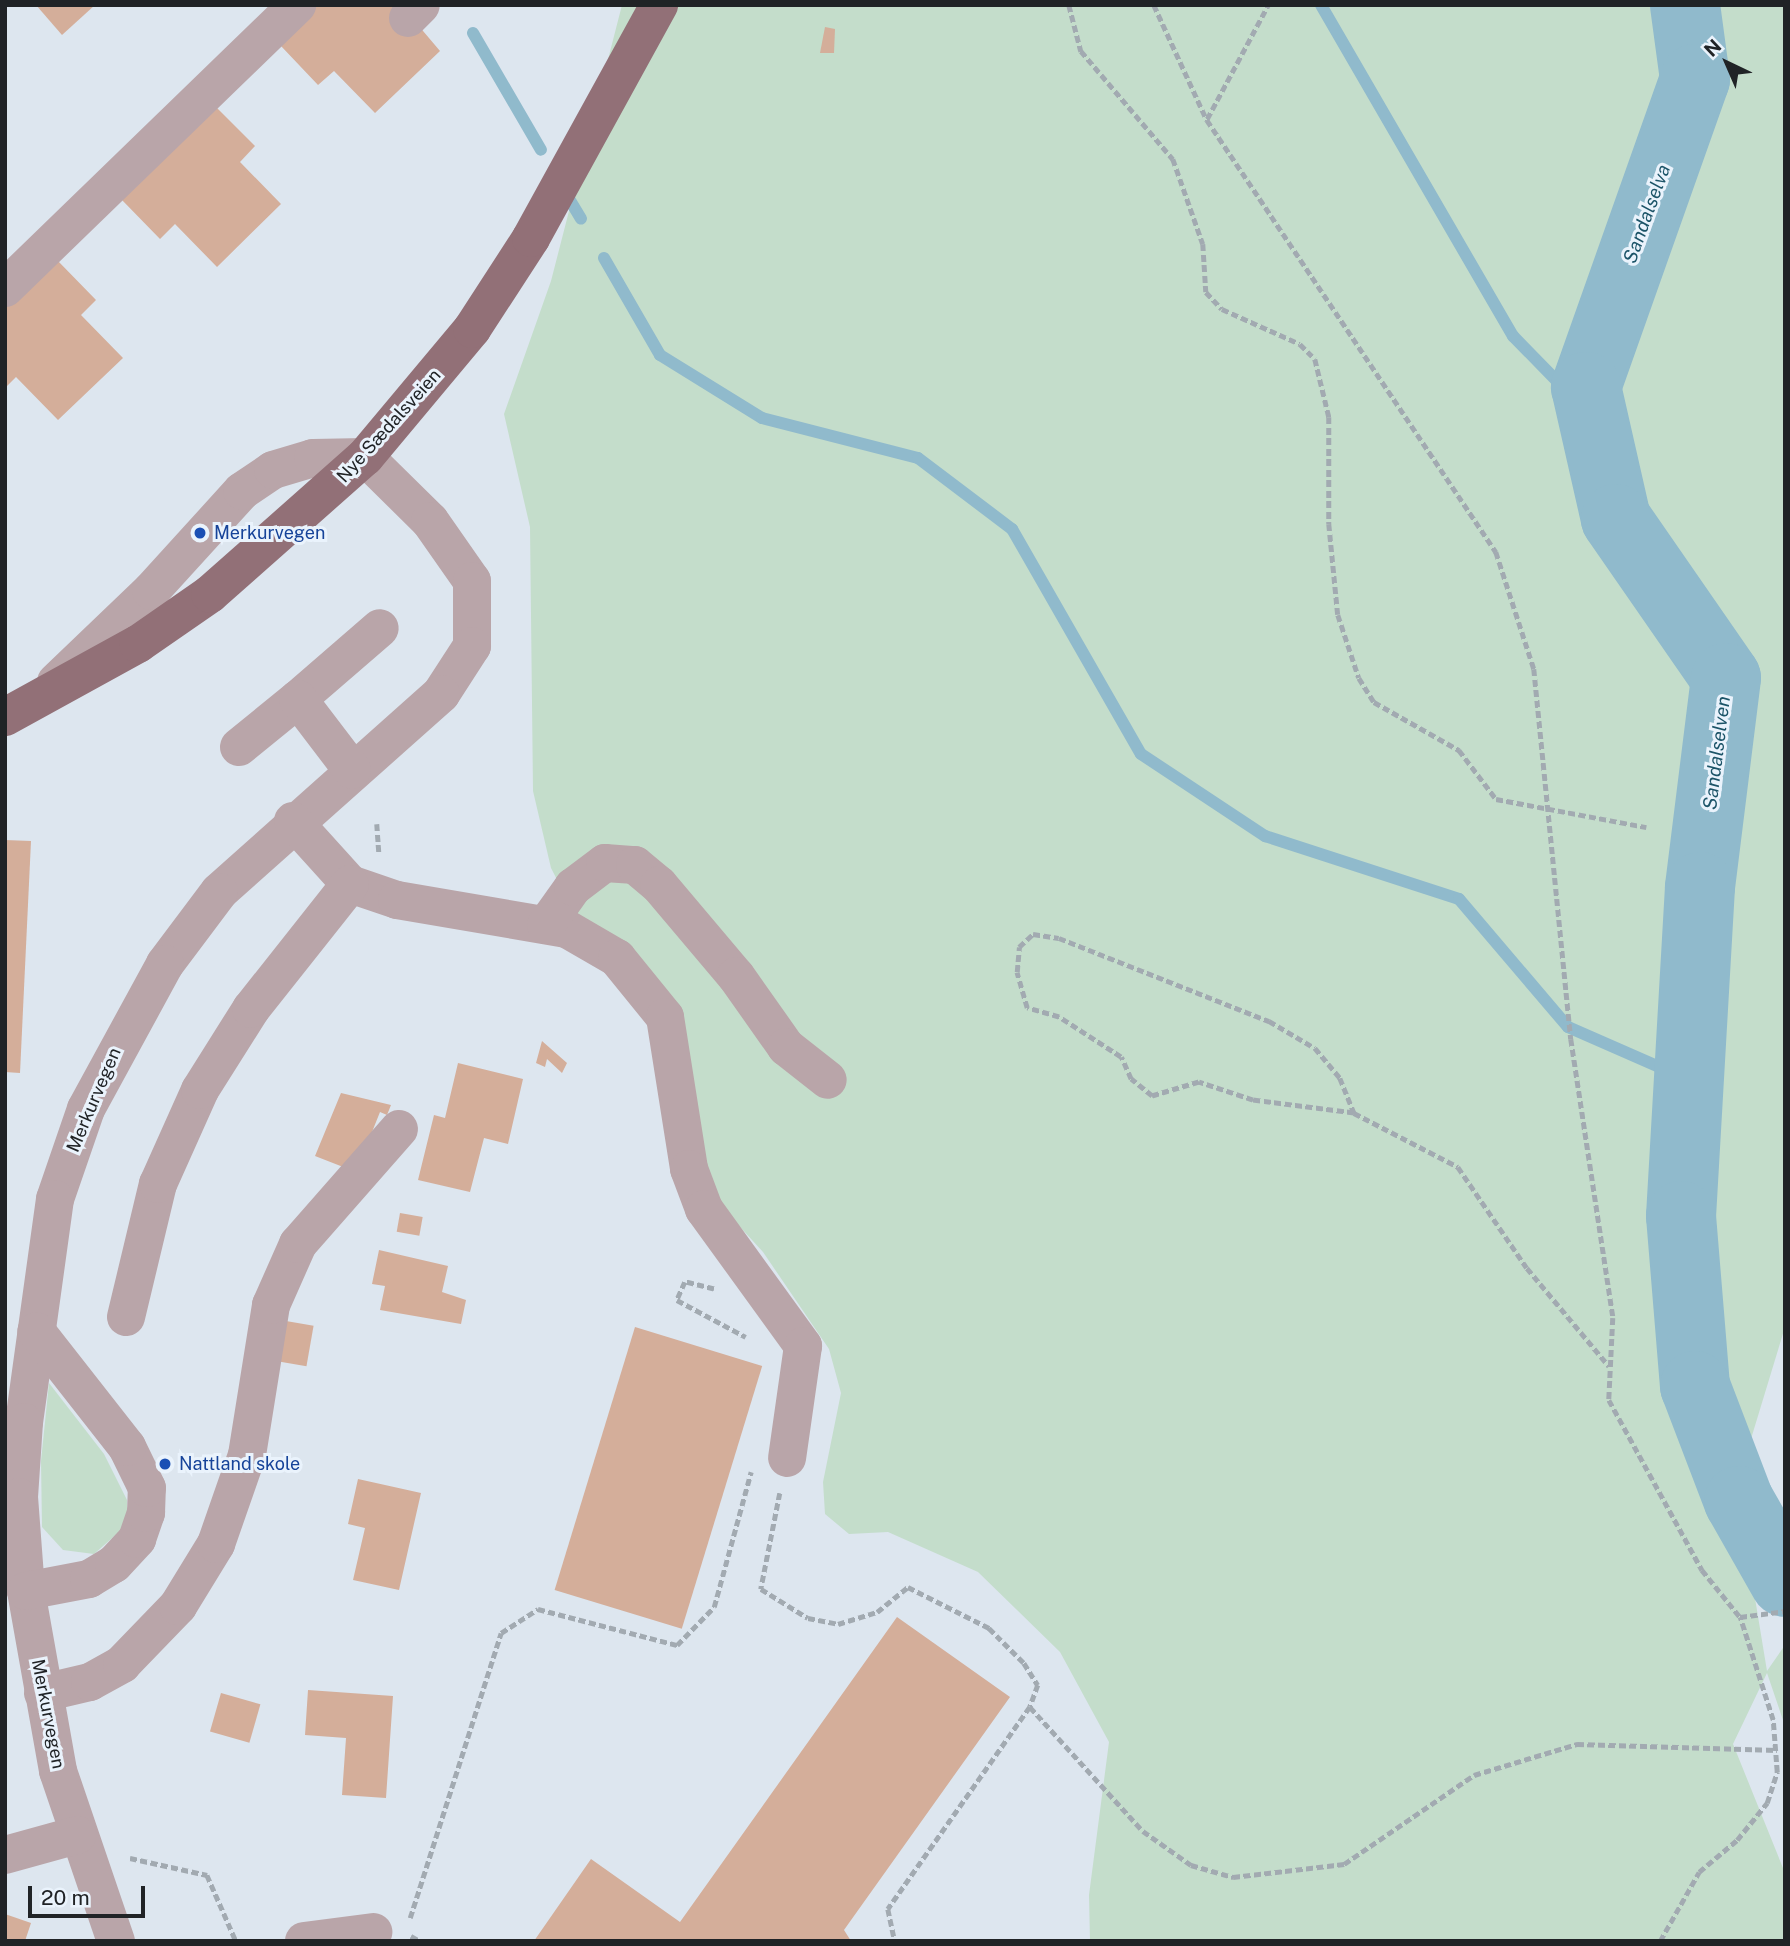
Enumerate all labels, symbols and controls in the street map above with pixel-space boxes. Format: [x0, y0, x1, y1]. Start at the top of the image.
north arrow [1692, 28, 1762, 98]
text: N [1699, 35, 1725, 61]
water label: Sandalselva [1619, 162, 1675, 266]
street label: Nye Sædalsveien [332, 365, 446, 487]
place label: Merkurvegen [214, 522, 325, 544]
marker: Merkurvegen [192, 525, 208, 541]
water label: Sandalselven [1699, 695, 1735, 811]
street label: Merkurvegen [62, 1045, 126, 1155]
place label: Nattland skole [179, 1453, 300, 1475]
marker: Nattland skole [157, 1456, 173, 1472]
street label: Merkurvegen [27, 1657, 69, 1771]
scale bar [32, 1872, 149, 1916]
text: 20 m [41, 1885, 90, 1910]

